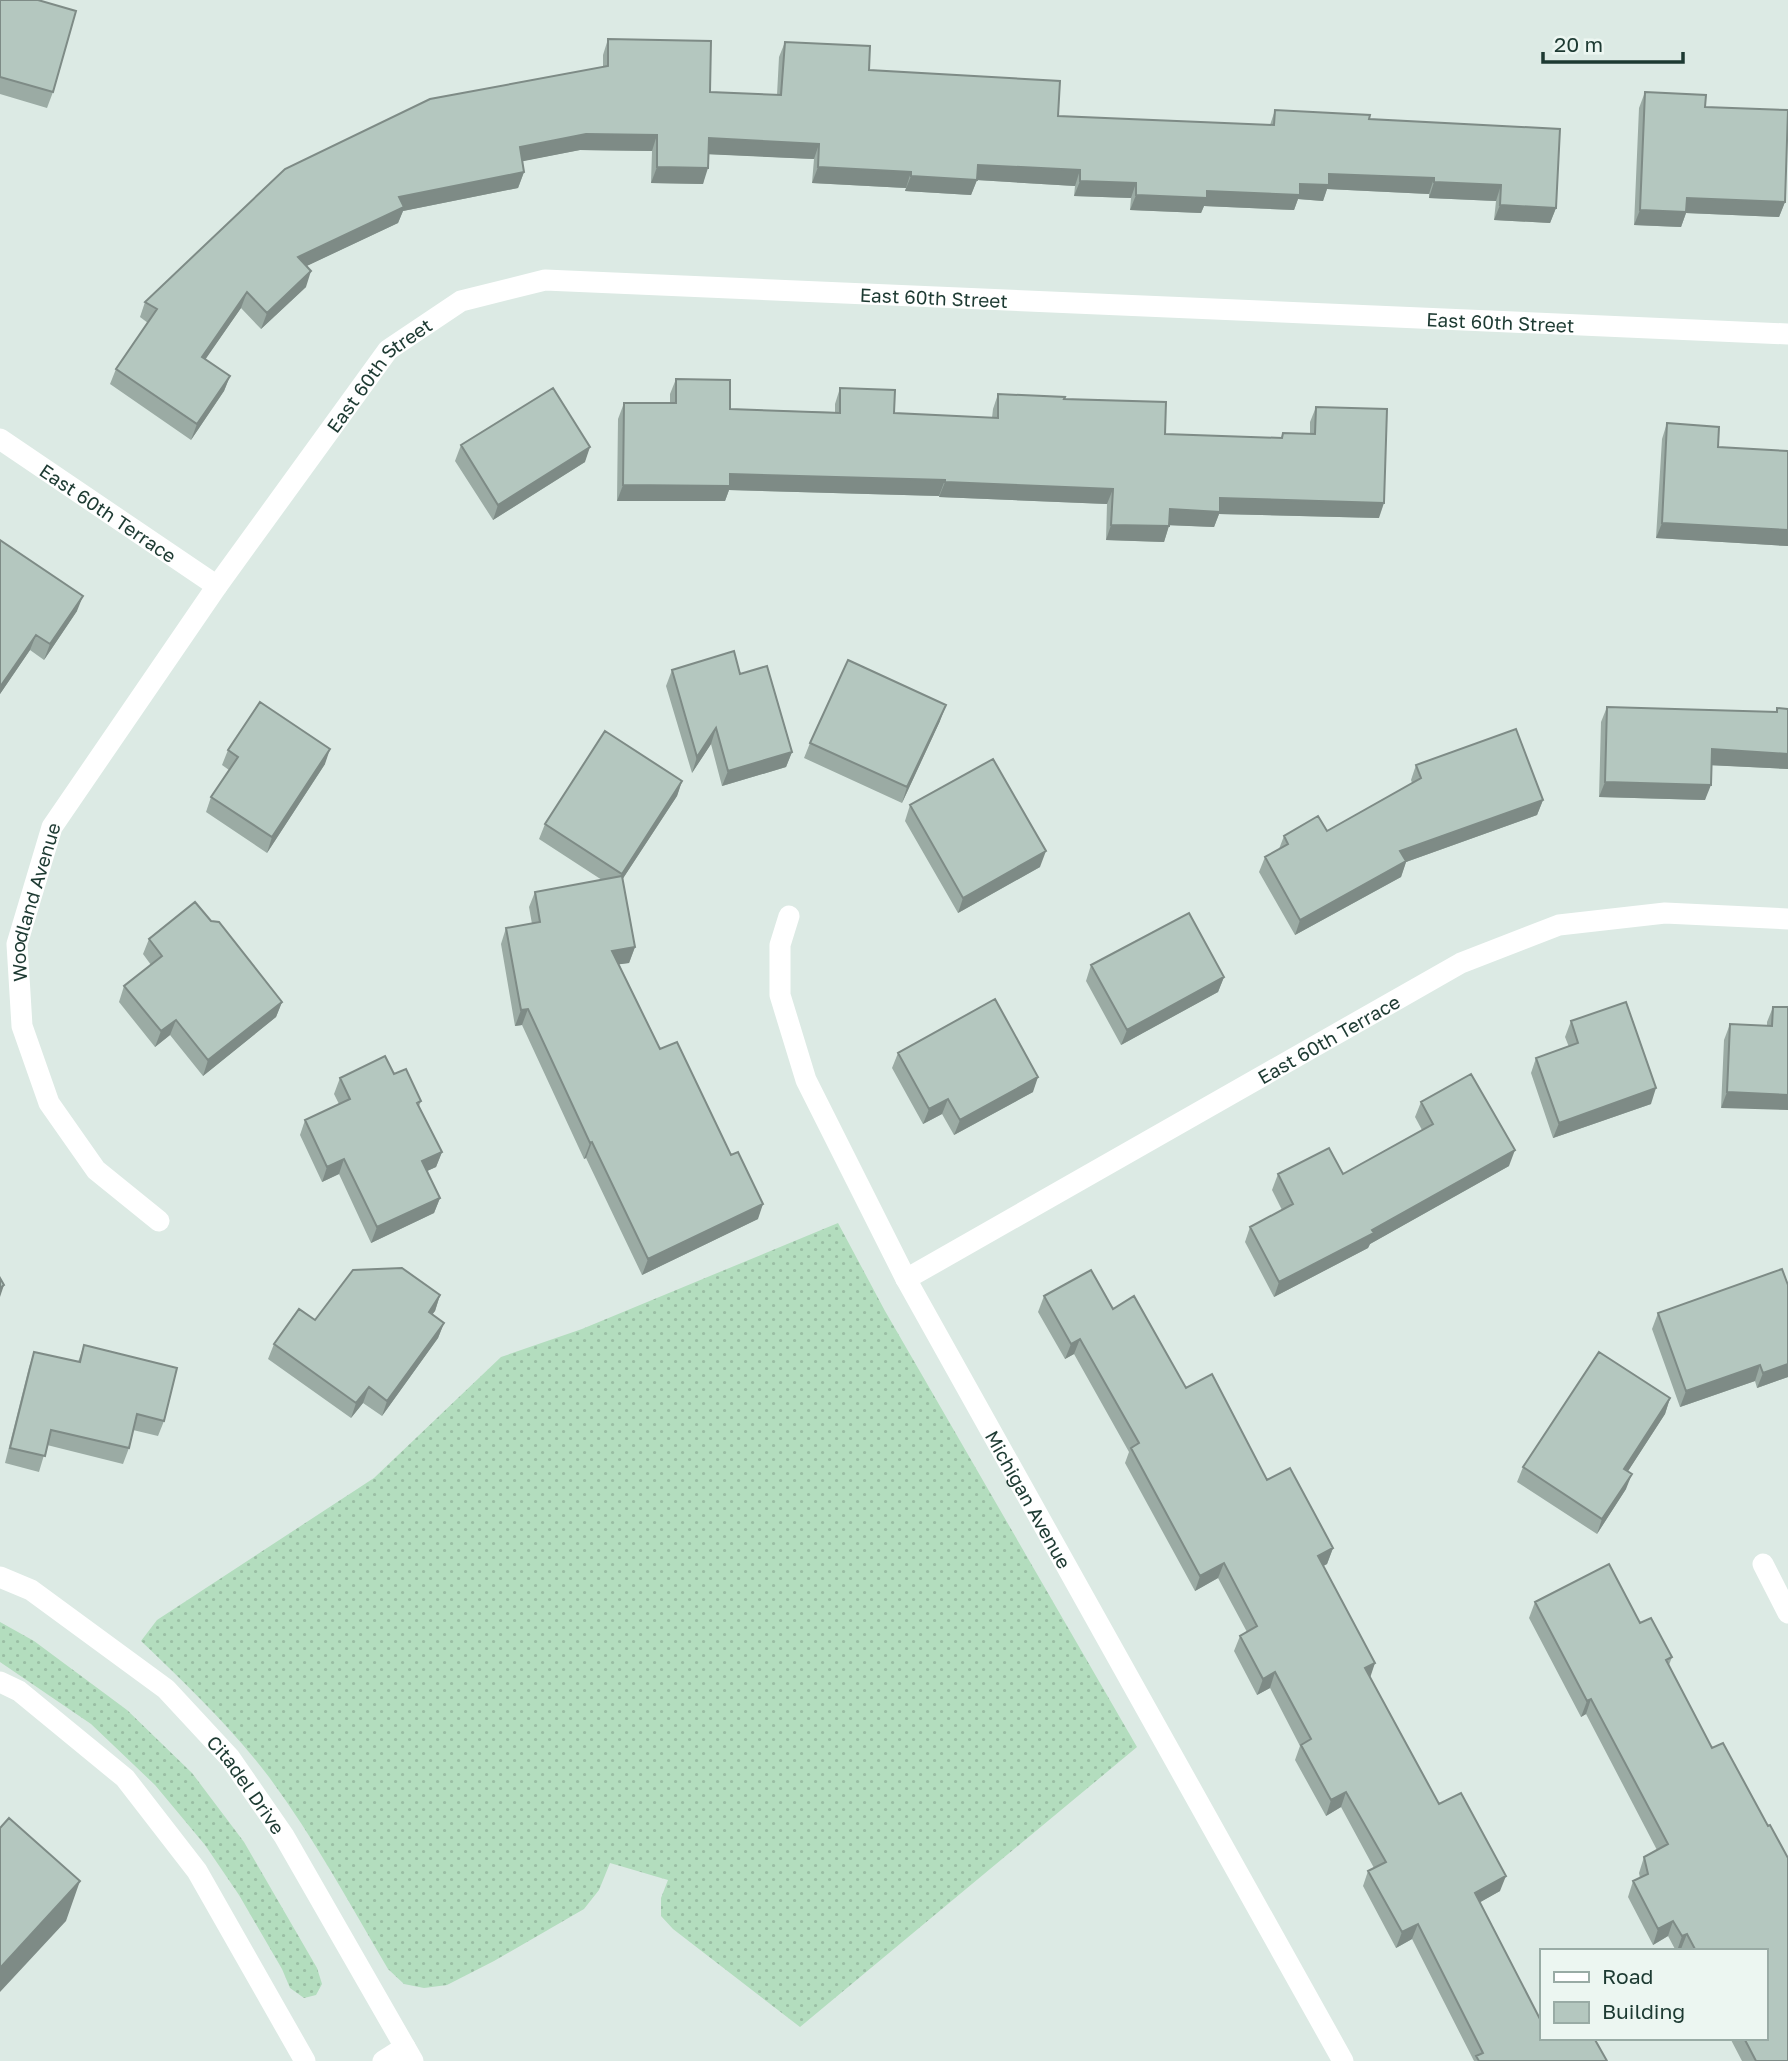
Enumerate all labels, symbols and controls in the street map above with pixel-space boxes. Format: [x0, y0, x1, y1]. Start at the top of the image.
scale bar [1543, 21, 1683, 65]
text: 20 m [1554, 31, 1603, 57]
street label: East 60th Street [859, 282, 1008, 312]
street label: East 60th Street [1426, 307, 1575, 336]
street label: East 60th Street [321, 313, 436, 436]
street label: East 60th Terrace [36, 458, 181, 567]
street label: Woodland Avenue [5, 820, 64, 982]
street label: East 60th Terrace [1253, 989, 1403, 1088]
street label: Michigan Avenue [981, 1426, 1077, 1572]
street label: Citadel Drive [203, 1730, 290, 1838]
legend [1540, 1949, 1767, 2040]
text: Road [1602, 1963, 1653, 1989]
text: Building [1602, 1998, 1685, 2024]

